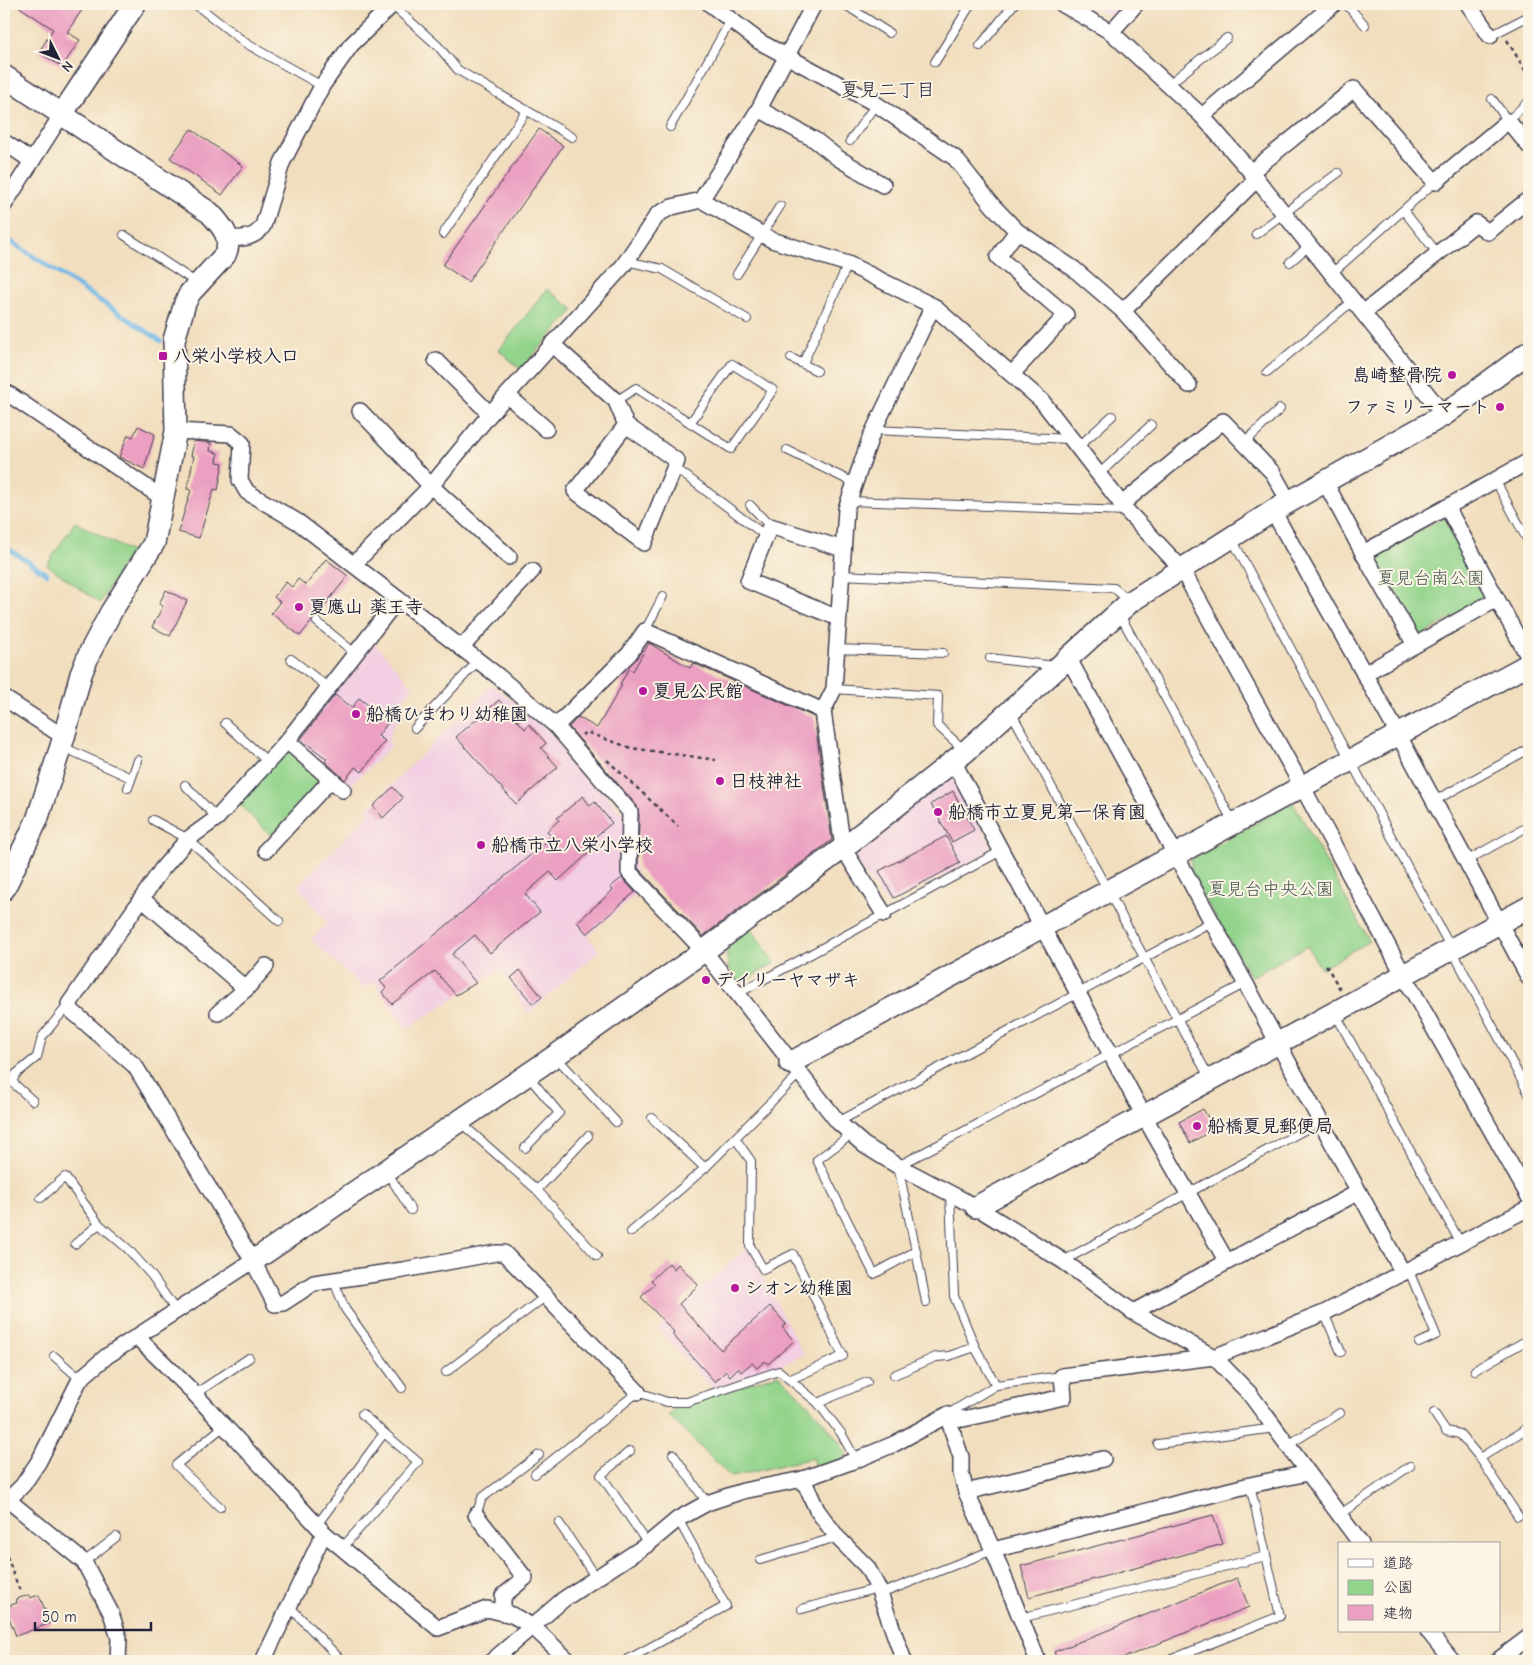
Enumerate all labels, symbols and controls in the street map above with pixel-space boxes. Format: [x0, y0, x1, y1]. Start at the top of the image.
north arrow [32, 32, 82, 82]
text: N [58, 57, 77, 75]
district label: 夏見二丁目 [840, 79, 936, 101]
place label: 八栄小学校入口 [173, 346, 299, 367]
marker: 八栄小学校入口 [157, 350, 169, 362]
place label: 島崎整骨院 [1352, 365, 1442, 386]
marker: 島崎整骨院 [1446, 369, 1458, 381]
place label: ファミリーマート [1345, 397, 1490, 418]
marker: ファミリーマート [1494, 401, 1506, 413]
park label: 夏見台南公園 [1377, 568, 1485, 589]
place label: 夏應山 薬王寺 [309, 597, 423, 618]
marker: 夏應山 薬王寺 [293, 601, 305, 613]
place label: 夏見公民館 [653, 681, 743, 702]
marker: 夏見公民館 [637, 685, 649, 697]
place label: 船橋ひまわり幼稚園 [366, 704, 528, 725]
marker: 船橋ひまわり幼稚園 [350, 708, 362, 720]
place label: 日枝神社 [730, 771, 802, 792]
marker: 日枝神社 [714, 775, 726, 787]
place label: 船橋市立夏見第一保育園 [948, 802, 1146, 823]
marker: 船橋市立夏見第一保育園 [932, 806, 944, 818]
place label: 船橋市立八栄小学校 [491, 835, 653, 856]
marker: 船橋市立八栄小学校 [475, 839, 487, 851]
park label: 夏見台中央公園 [1208, 879, 1334, 900]
place label: デイリーヤマザキ [716, 970, 860, 991]
marker: デイリーヤマザキ [700, 974, 712, 986]
place label: 船橋夏見郵便局 [1207, 1116, 1333, 1137]
marker: 船橋夏見郵便局 [1191, 1120, 1203, 1132]
place label: シオン幼稚園 [745, 1278, 853, 1299]
marker: シオン幼稚園 [729, 1282, 741, 1294]
legend [1338, 1542, 1500, 1632]
text: 道路 [1383, 1554, 1413, 1572]
text: 公園 [1383, 1578, 1413, 1596]
scale bar [35, 1600, 151, 1632]
text: 建物 [1383, 1604, 1413, 1622]
text: 50 m [42, 1608, 77, 1626]

